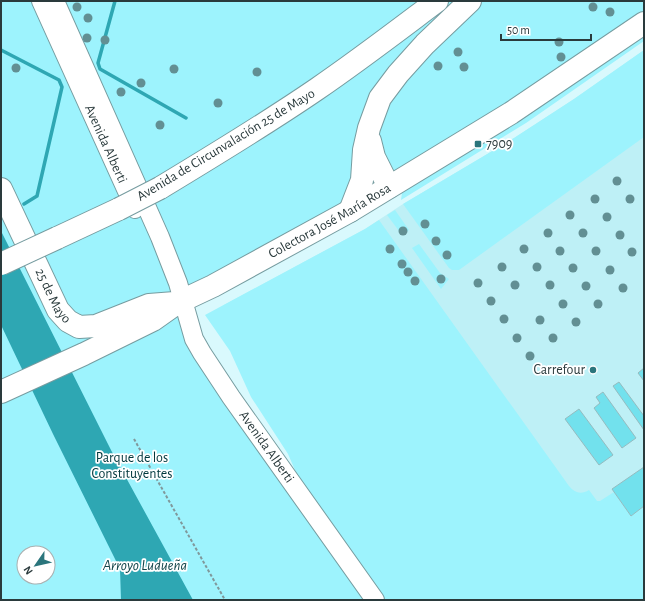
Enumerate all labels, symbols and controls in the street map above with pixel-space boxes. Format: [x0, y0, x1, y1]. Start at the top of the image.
scale bar [501, 16, 591, 42]
text: 50 m [507, 24, 530, 36]
street label: Avenida de Circunvalación 25 de Mayo [135, 86, 317, 204]
street label: Avenida Alberti [82, 103, 129, 185]
place label: 7909 [486, 137, 512, 151]
marker: 7909 [473, 139, 483, 149]
street label: Colectora José María Rosa [266, 181, 394, 261]
street label: 25 de Mayo [32, 266, 74, 326]
place label: Carrefour [534, 363, 585, 377]
marker: Carrefour [588, 365, 598, 375]
street label: Avenida Alberti [236, 409, 297, 485]
park label: Parque de los Constituyentes [92, 451, 172, 481]
north arrow [16, 545, 56, 585]
water label: Arroyo Ludueña [102, 558, 187, 573]
text: N [21, 564, 35, 577]

